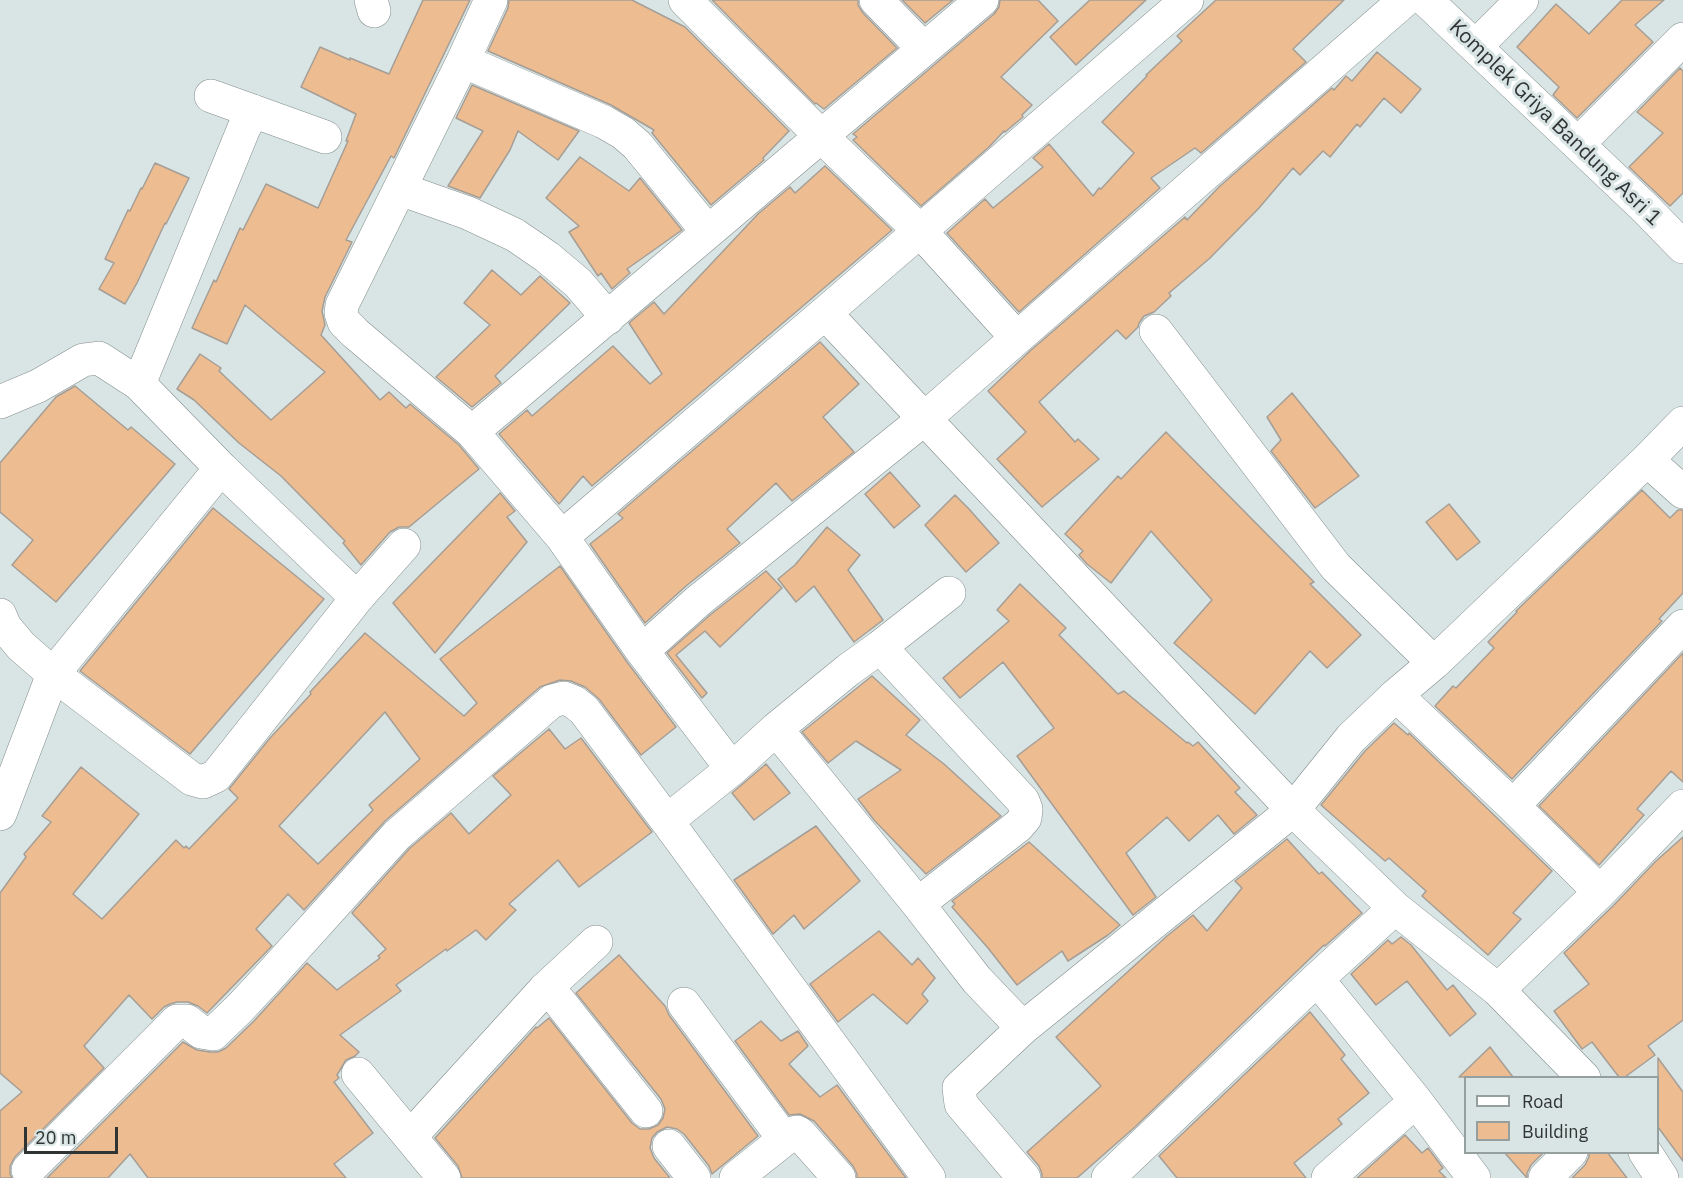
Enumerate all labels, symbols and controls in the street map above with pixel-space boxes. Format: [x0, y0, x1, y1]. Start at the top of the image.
street label: Komplek Griya Bandung Asri 1 [1444, 15, 1666, 231]
legend [1464, 1076, 1659, 1154]
text: Road [1522, 1090, 1563, 1113]
scale bar [27, 1115, 122, 1153]
text: Building [1522, 1120, 1588, 1143]
text: 20 m [35, 1126, 77, 1149]

